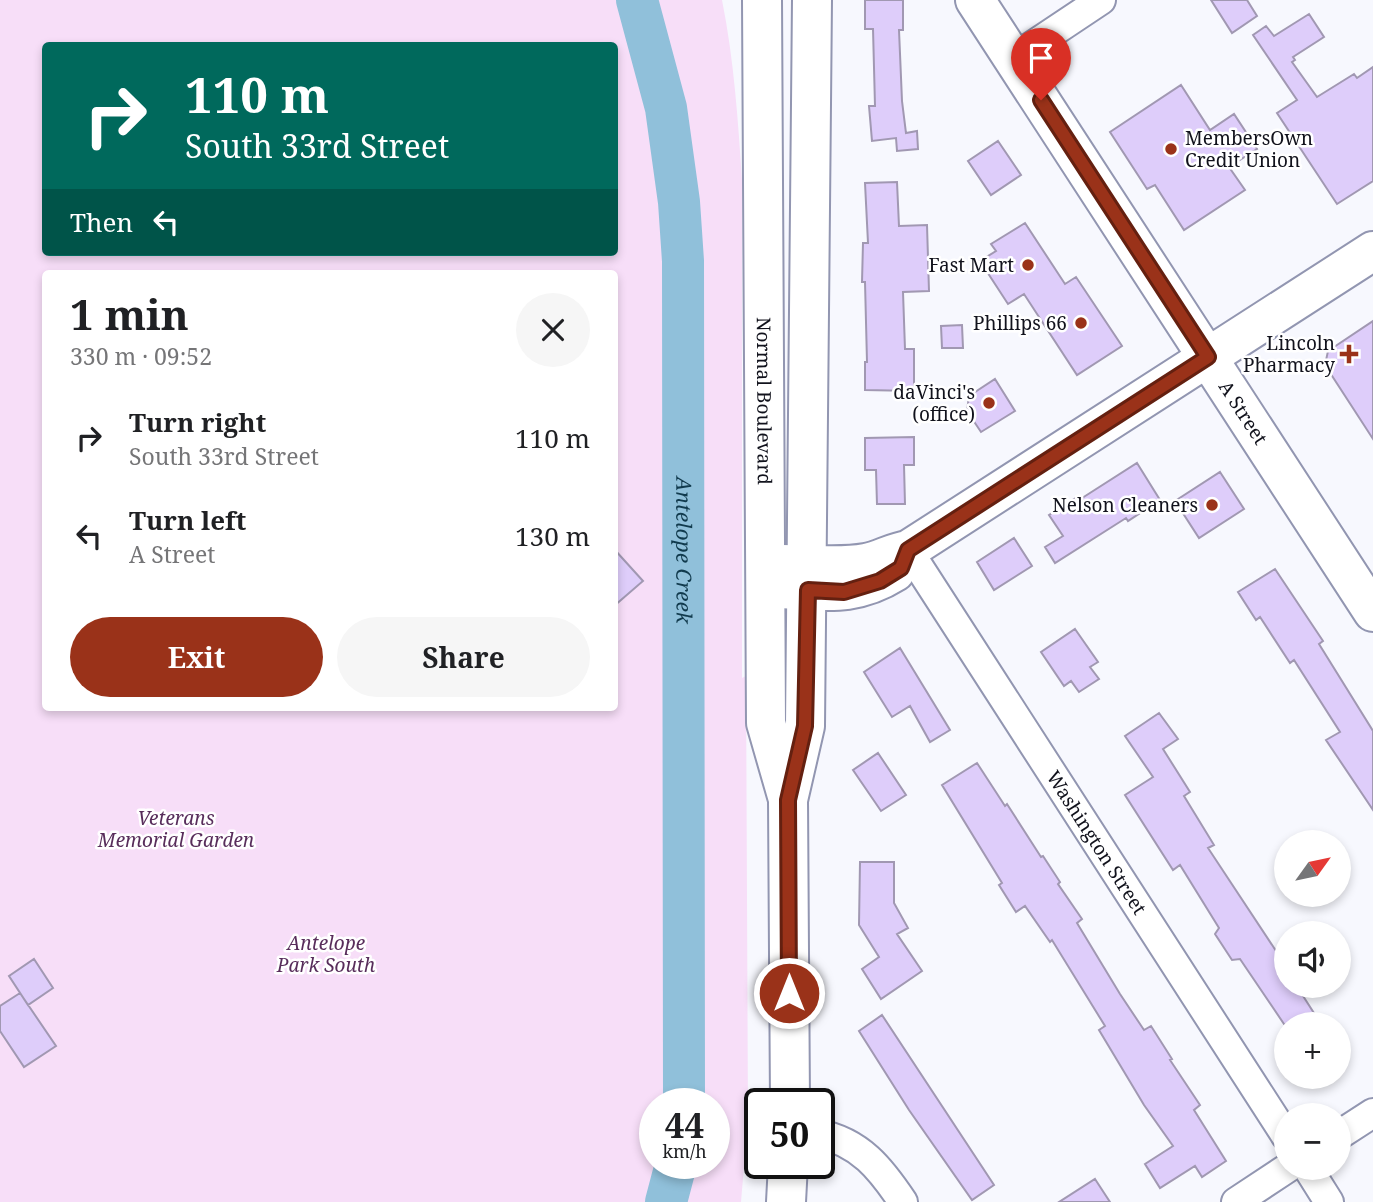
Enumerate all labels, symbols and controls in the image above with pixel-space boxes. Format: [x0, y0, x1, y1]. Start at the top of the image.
pin [1011, 28, 1071, 100]
icon: arrive [1022, 39, 1060, 77]
text: 110 m [185, 61, 329, 127]
icon: right [70, 70, 161, 161]
text: South 33rd Street [185, 124, 449, 167]
place label: MembersOwn Credit Union [1185, 125, 1313, 173]
marker: MembersOwn Credit Union [1163, 141, 1179, 157]
icon: left [147, 203, 185, 241]
text: Then [70, 204, 133, 240]
place label: Fast Mart [928, 252, 1014, 278]
marker: Fast Mart [1020, 257, 1036, 273]
text: 1 min [70, 285, 189, 342]
button: close [516, 293, 590, 367]
place label: Phillips 66 [973, 310, 1067, 336]
marker: Phillips 66 [1073, 315, 1089, 331]
street label: Normal Boulevard [751, 317, 778, 485]
place label: Lincoln Pharmacy [1243, 330, 1335, 378]
text: 330 m · 09:52 [70, 340, 212, 372]
marker: Lincoln Pharmacy [1341, 346, 1357, 362]
street label: A Street [1213, 375, 1274, 450]
place label: daVinci's (office) [893, 379, 975, 427]
marker: daVinci's (office) [981, 395, 997, 411]
text: Turn right [129, 404, 266, 440]
icon: right [70, 419, 108, 457]
text: 110 m [515, 420, 590, 456]
text: South 33rd Street [129, 440, 319, 472]
water label: Antelope Creek [670, 475, 698, 625]
place label: Nelson Cleaners [1052, 492, 1198, 518]
marker: Nelson Cleaners [1204, 497, 1220, 513]
text: Turn left [129, 502, 246, 538]
icon: left [70, 517, 108, 555]
text: 130 m [515, 518, 590, 554]
text: A Street [129, 538, 215, 570]
button: Exit [70, 617, 323, 697]
button: Share [337, 617, 590, 697]
street label: Washington Street [1041, 765, 1153, 920]
park label: Veterans Memorial Garden [97, 805, 255, 853]
north arrow [1274, 830, 1351, 906]
map controls [1274, 830, 1351, 1180]
button: sound [1274, 921, 1351, 998]
park label: Antelope Park South [276, 930, 376, 978]
position arrow [752, 956, 826, 1030]
button: + [1274, 1012, 1351, 1089]
speed limit sign: 50 [744, 1088, 835, 1179]
text: 44 [665, 1101, 704, 1148]
button: − [1274, 1103, 1351, 1180]
text: km/h [662, 1139, 707, 1163]

